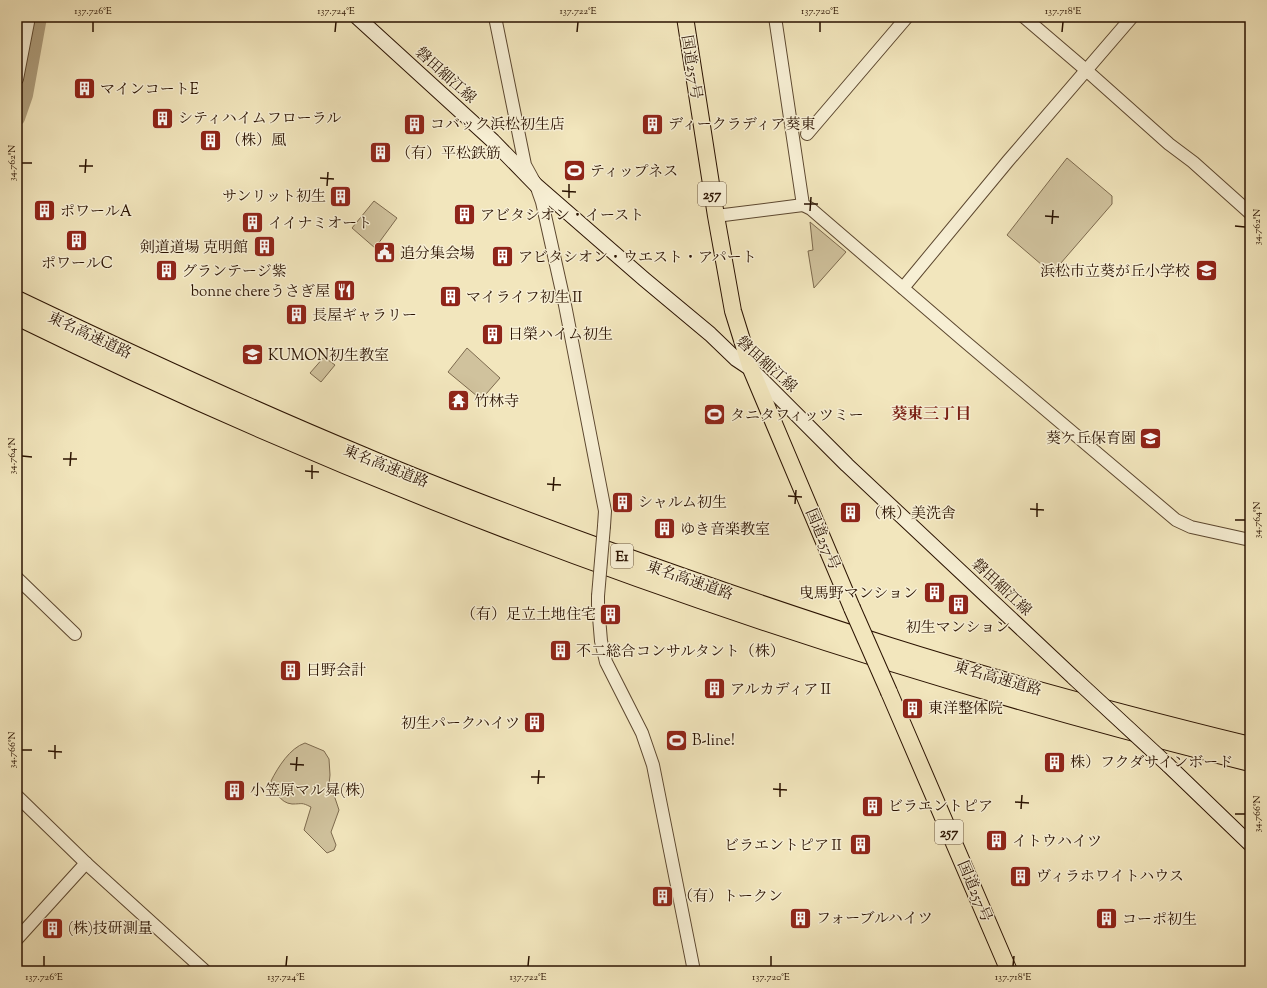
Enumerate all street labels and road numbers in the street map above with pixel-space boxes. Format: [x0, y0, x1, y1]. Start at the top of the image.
street label: 国道257号 [675, 34, 706, 101]
street label: 磐田細江線 [410, 43, 480, 109]
road number: 257 [698, 182, 726, 206]
street label: 東名高速道路 [44, 308, 135, 365]
street label: 磐田細江線 [731, 332, 801, 398]
street label: 東名高速道路 [340, 441, 431, 494]
street label: 国道257号 [799, 506, 844, 573]
road number: E1 [611, 544, 633, 568]
street label: 磐田細江線 [966, 555, 1036, 621]
street label: 東名高速道路 [644, 557, 735, 606]
street label: 東名高速道路 [951, 657, 1044, 702]
road number: 257 [935, 820, 963, 844]
street label: 国道257号 [951, 858, 996, 925]

